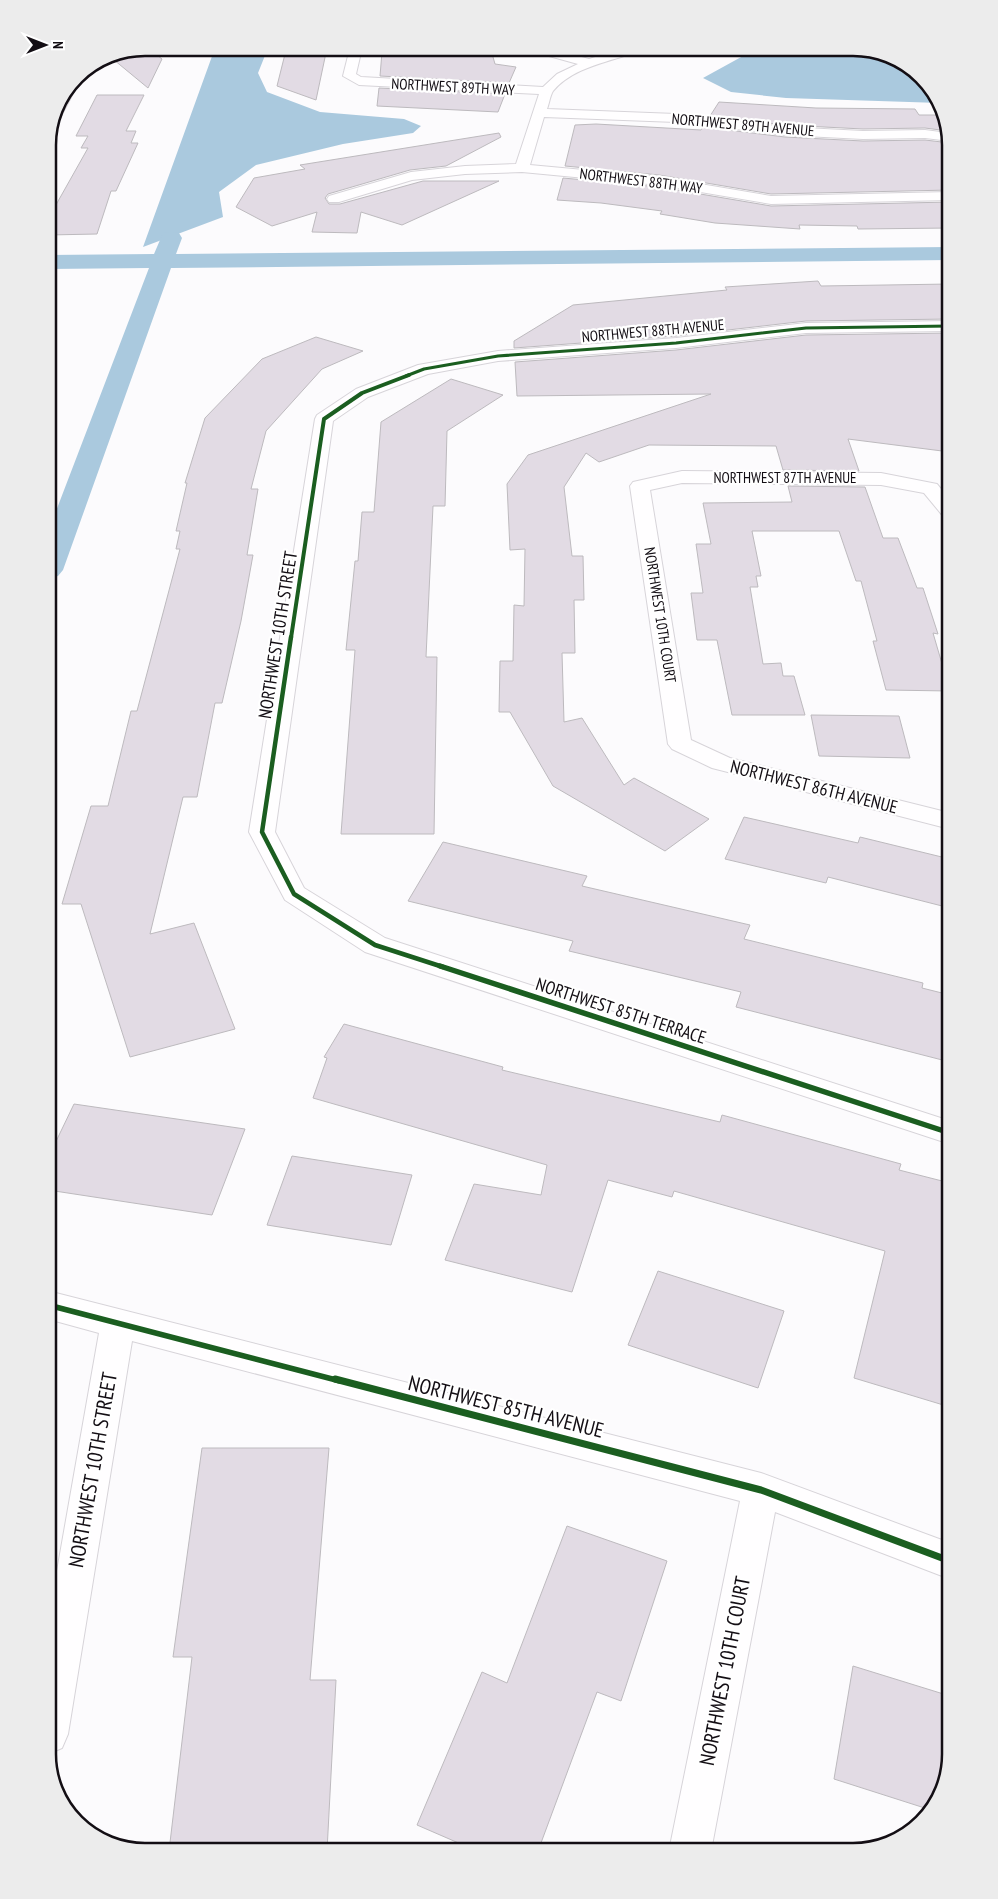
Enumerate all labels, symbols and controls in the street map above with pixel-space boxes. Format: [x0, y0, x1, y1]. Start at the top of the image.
north arrow [20, 20, 70, 70]
text: N [49, 41, 67, 49]
street label: NORTHWEST 89TH WAY [391, 74, 516, 99]
street label: NORTHWEST 89TH AVENUE [671, 109, 815, 140]
street label: NORTHWEST 88TH WAY [578, 164, 704, 197]
street label: NORTHWEST 88TH AVENUE [581, 315, 725, 346]
street label: NORTHWEST 87TH AVENUE [713, 468, 857, 487]
street label: NORTHWEST 10TH COURT [640, 546, 681, 684]
street label: NORTHWEST 10TH STREET [253, 549, 302, 720]
street label: NORTHWEST 86TH AVENUE [728, 755, 900, 818]
street label: NORTHWEST 85TH TERRACE [533, 972, 709, 1049]
street label: NORTHWEST 85TH AVENUE [406, 1369, 607, 1444]
street label: NORTHWEST 10TH STREET [62, 1370, 123, 1570]
street label: NORTHWEST 10TH COURT [693, 1574, 756, 1768]

